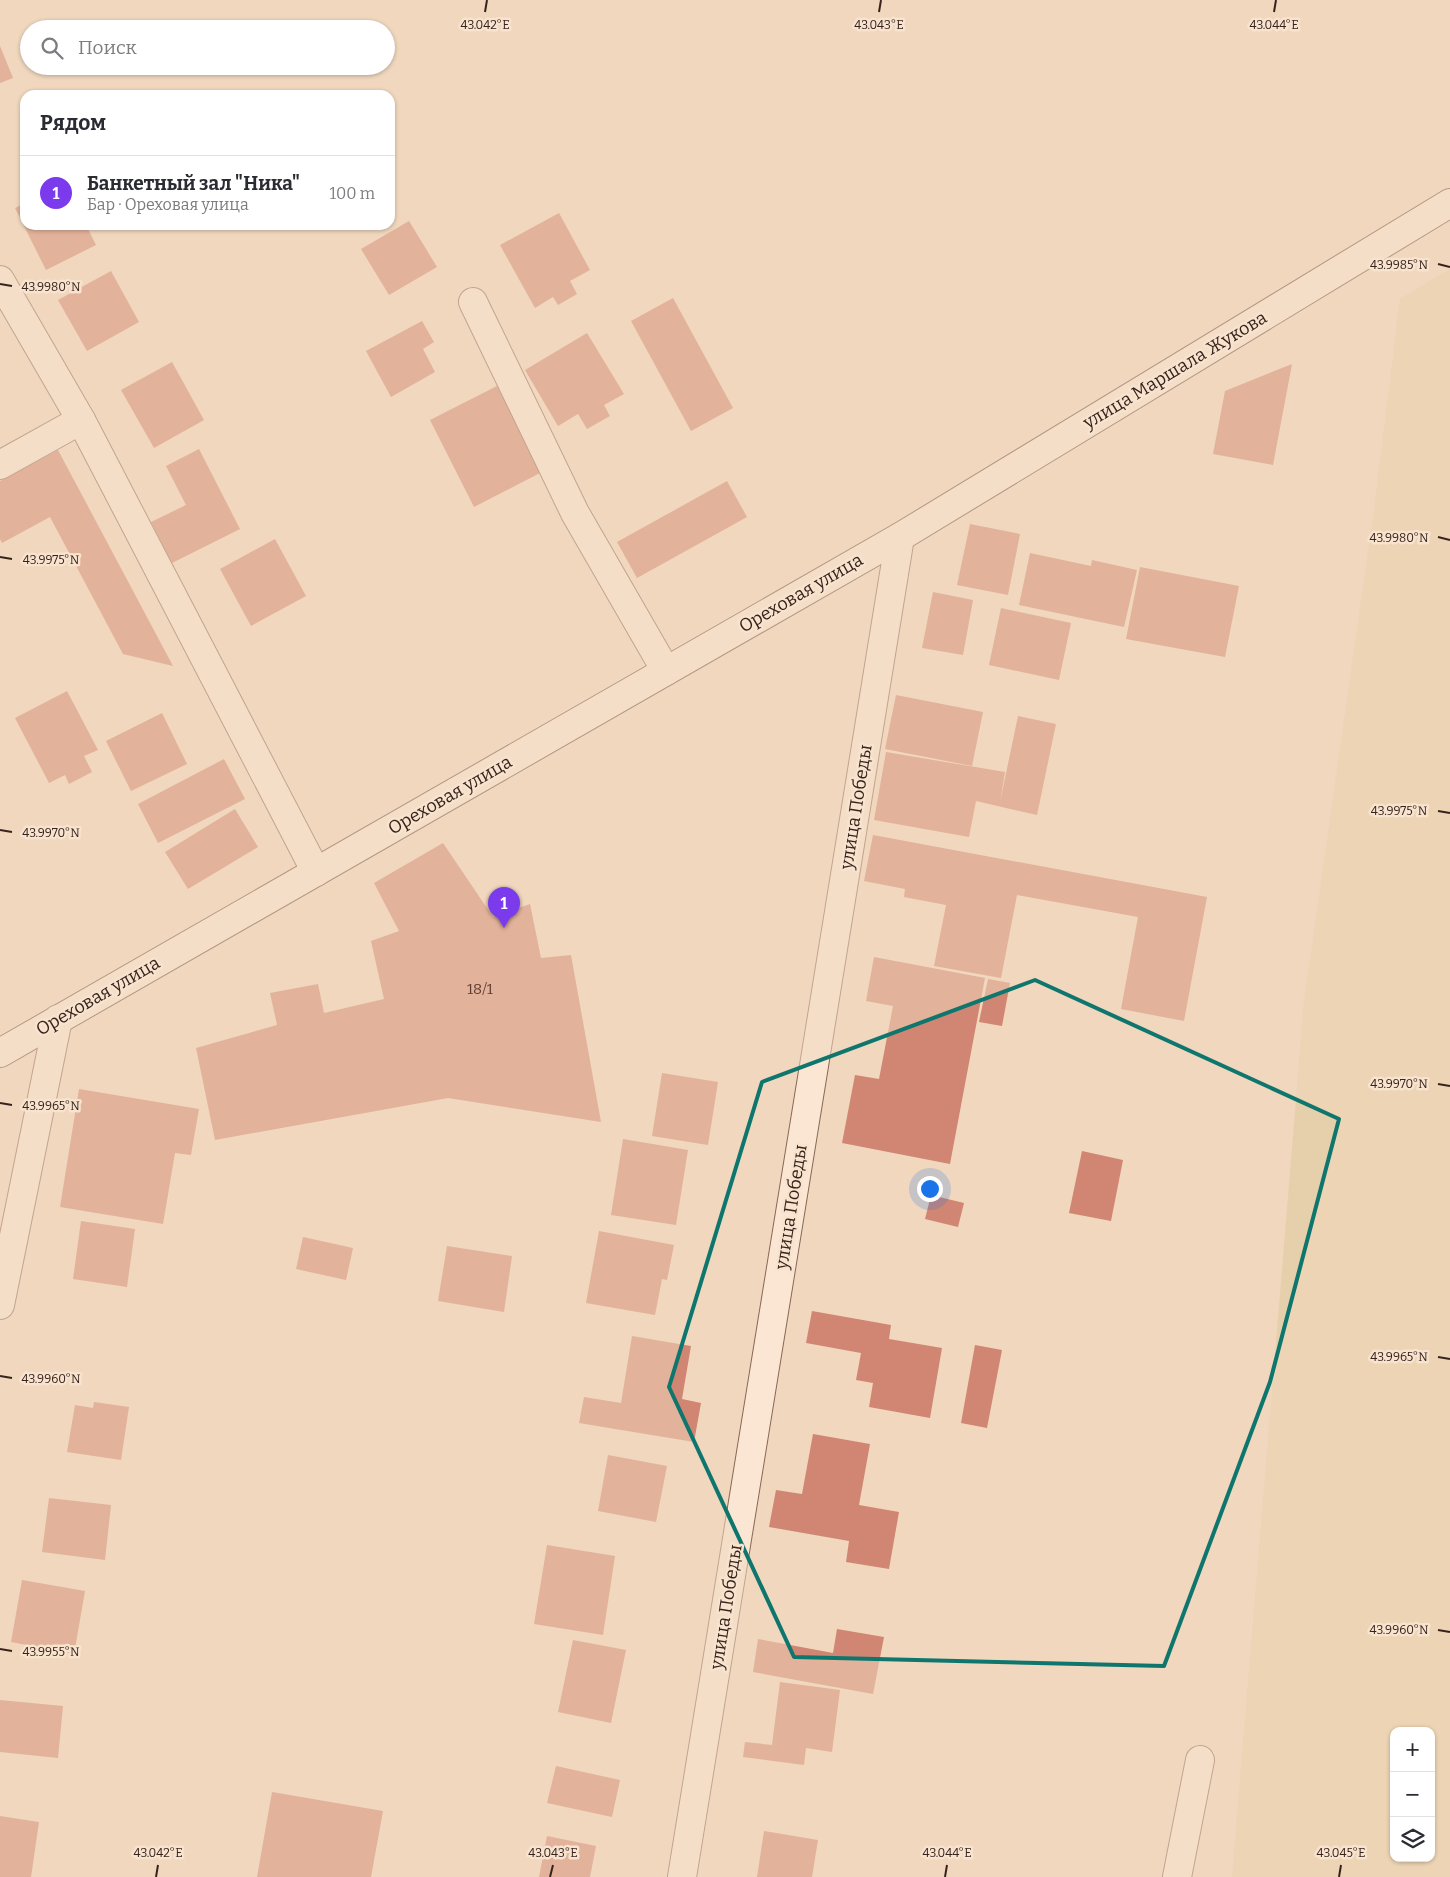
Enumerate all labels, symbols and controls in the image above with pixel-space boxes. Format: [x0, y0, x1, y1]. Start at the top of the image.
text: 43.042°E [460, 18, 510, 32]
text: 43.043°E [854, 18, 904, 32]
text: 43.044°E [1249, 18, 1299, 32]
search box [20, 20, 395, 75]
icon: search [38, 34, 66, 62]
text: Поиск [78, 36, 137, 59]
text: Рядом [40, 110, 106, 136]
text: Банкетный зал "Ника" [87, 172, 300, 195]
text: 1 [53, 184, 59, 203]
text: 100 m [330, 184, 375, 203]
text: Бар · Ореховая улица [87, 195, 249, 214]
text: 43.9985°N [1370, 258, 1428, 272]
text: 43.9980°N [21, 280, 81, 294]
street label: улица Маршала Жукова [1078, 306, 1271, 434]
text: 43.9980°N [1369, 531, 1429, 545]
street label: Ореховая улица [735, 549, 867, 637]
text: 43.9975°N [23, 553, 80, 567]
street label: улица Победы [835, 743, 877, 872]
street label: Ореховая улица [384, 751, 516, 839]
text: 43.9975°N [1371, 804, 1428, 818]
text: 43.9970°N [22, 826, 80, 840]
pin: 1 [488, 887, 520, 928]
street label: Ореховая улица [32, 952, 164, 1040]
house number: 18/1 [467, 980, 493, 998]
text: 43.9970°N [1370, 1077, 1428, 1091]
text: 43.9965°N [22, 1099, 80, 1113]
street label: улица Победы [770, 1143, 812, 1272]
your location [917, 1176, 943, 1202]
text: 43.9965°N [1370, 1350, 1428, 1364]
text: 43.9960°N [21, 1372, 81, 1386]
street label: улица Победы [705, 1543, 747, 1672]
text: 43.9960°N [1369, 1623, 1429, 1637]
text: 43.9955°N [22, 1645, 80, 1659]
map controls [1390, 1727, 1435, 1862]
button: + [1390, 1727, 1435, 1772]
button: − [1390, 1772, 1435, 1817]
button: layers [1390, 1817, 1435, 1862]
text: 43.042°E [133, 1846, 183, 1860]
text: 43.043°E [528, 1846, 578, 1860]
text: 43.044°E [922, 1846, 972, 1860]
text: 43.045°E [1317, 1846, 1365, 1860]

